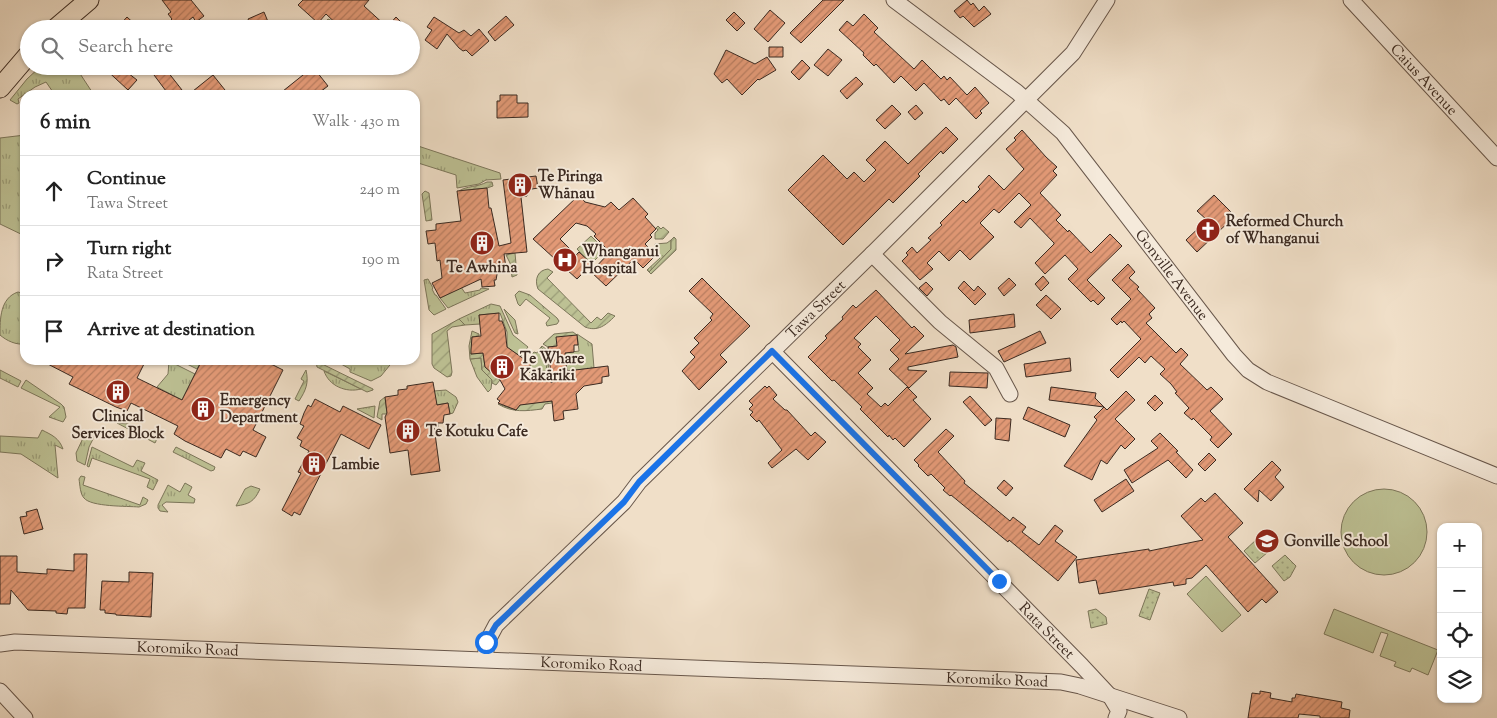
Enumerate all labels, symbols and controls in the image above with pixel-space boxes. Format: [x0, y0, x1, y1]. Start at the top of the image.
search box [20, 20, 420, 75]
icon: search [38, 34, 66, 62]
text: Search here [78, 34, 173, 61]
street label: Caius Avenue [1385, 40, 1462, 121]
text: 6 min [40, 108, 91, 138]
text: Walk · 430 m [312, 111, 400, 134]
text: Continue [87, 166, 166, 193]
place label: Te Piringa Whānau [538, 167, 603, 205]
building icon: Te Piringa Whānau [507, 172, 533, 198]
icon: ahead [40, 177, 68, 205]
text: 240 m [359, 179, 400, 202]
text: Tawa Street [87, 193, 168, 216]
place label: Reformed Church of Whanganui [1226, 212, 1344, 250]
church icon: Reformed Church of Whanganui [1195, 217, 1221, 243]
street label: Gonville Avenue [1129, 226, 1213, 325]
building icon: Te Awhina [469, 230, 495, 256]
text: Turn right [87, 236, 171, 263]
place label: Whanganui Hospital [582, 242, 660, 280]
icon: right [40, 247, 68, 275]
hospital icon: Whanganui Hospital [552, 247, 578, 273]
text: 190 m [362, 249, 400, 272]
place label: Te Awhina [447, 258, 517, 279]
text: Rata Street [87, 263, 163, 286]
street label: Tawa Street [782, 276, 851, 344]
icon: arrive [40, 317, 68, 345]
text: Arrive at destination [87, 317, 255, 344]
place label: Te Whare Kākāriki [520, 349, 584, 387]
building icon: Te Whare Kākāriki [489, 354, 515, 380]
building icon: Clinical Services Block [105, 379, 131, 405]
place label: Emergency Department [220, 391, 298, 429]
building icon: Emergency Department [190, 396, 216, 422]
place label: Clinical Services Block [72, 407, 165, 445]
building icon: Te Kotuku Cafe [395, 418, 421, 444]
place label: Te Kotuku Cafe [426, 422, 528, 443]
building icon: Lambie [301, 451, 327, 477]
place label: Lambie [332, 455, 380, 476]
map controls [1437, 523, 1482, 703]
button: + [1437, 523, 1482, 568]
school or university icon: Gonville School [1254, 528, 1280, 554]
place label: Gonville School [1284, 532, 1389, 553]
button: − [1437, 568, 1482, 613]
route end [988, 570, 1011, 593]
street label: Rata Street [1013, 599, 1078, 664]
button: locate [1437, 613, 1482, 658]
route start [475, 631, 498, 654]
street label: Koromiko Road [136, 638, 240, 663]
street label: Koromiko Road [540, 653, 643, 678]
button: layers [1437, 658, 1482, 703]
street label: Koromiko Road [946, 669, 1049, 694]

